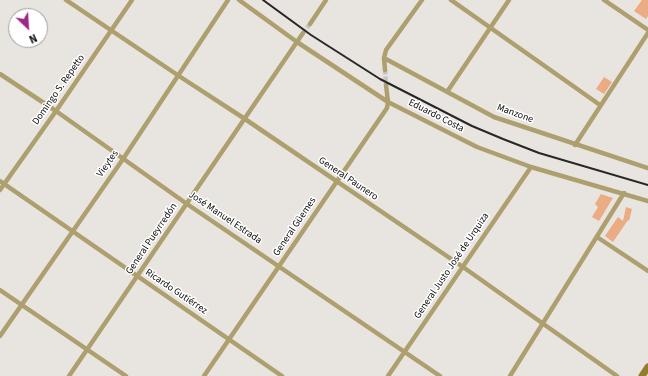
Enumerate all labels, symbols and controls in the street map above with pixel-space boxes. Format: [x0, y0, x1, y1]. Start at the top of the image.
north arrow [8, 8, 48, 48]
text: N [26, 30, 39, 47]
street label: Domingo S. Repetto [30, 53, 88, 127]
street label: Eduardo Costa [406, 97, 466, 135]
street label: Manzone [495, 102, 535, 126]
street label: Vieytes [95, 148, 121, 180]
street label: General Paunero [316, 155, 380, 203]
street label: José Manuel Estrada [186, 189, 264, 247]
street label: General Güemes [271, 195, 319, 259]
street label: General Pueyrredón [124, 201, 180, 277]
street label: General Justo José de Urquiza [412, 211, 492, 321]
street label: Ricardo Gutiérrez [143, 267, 209, 317]

